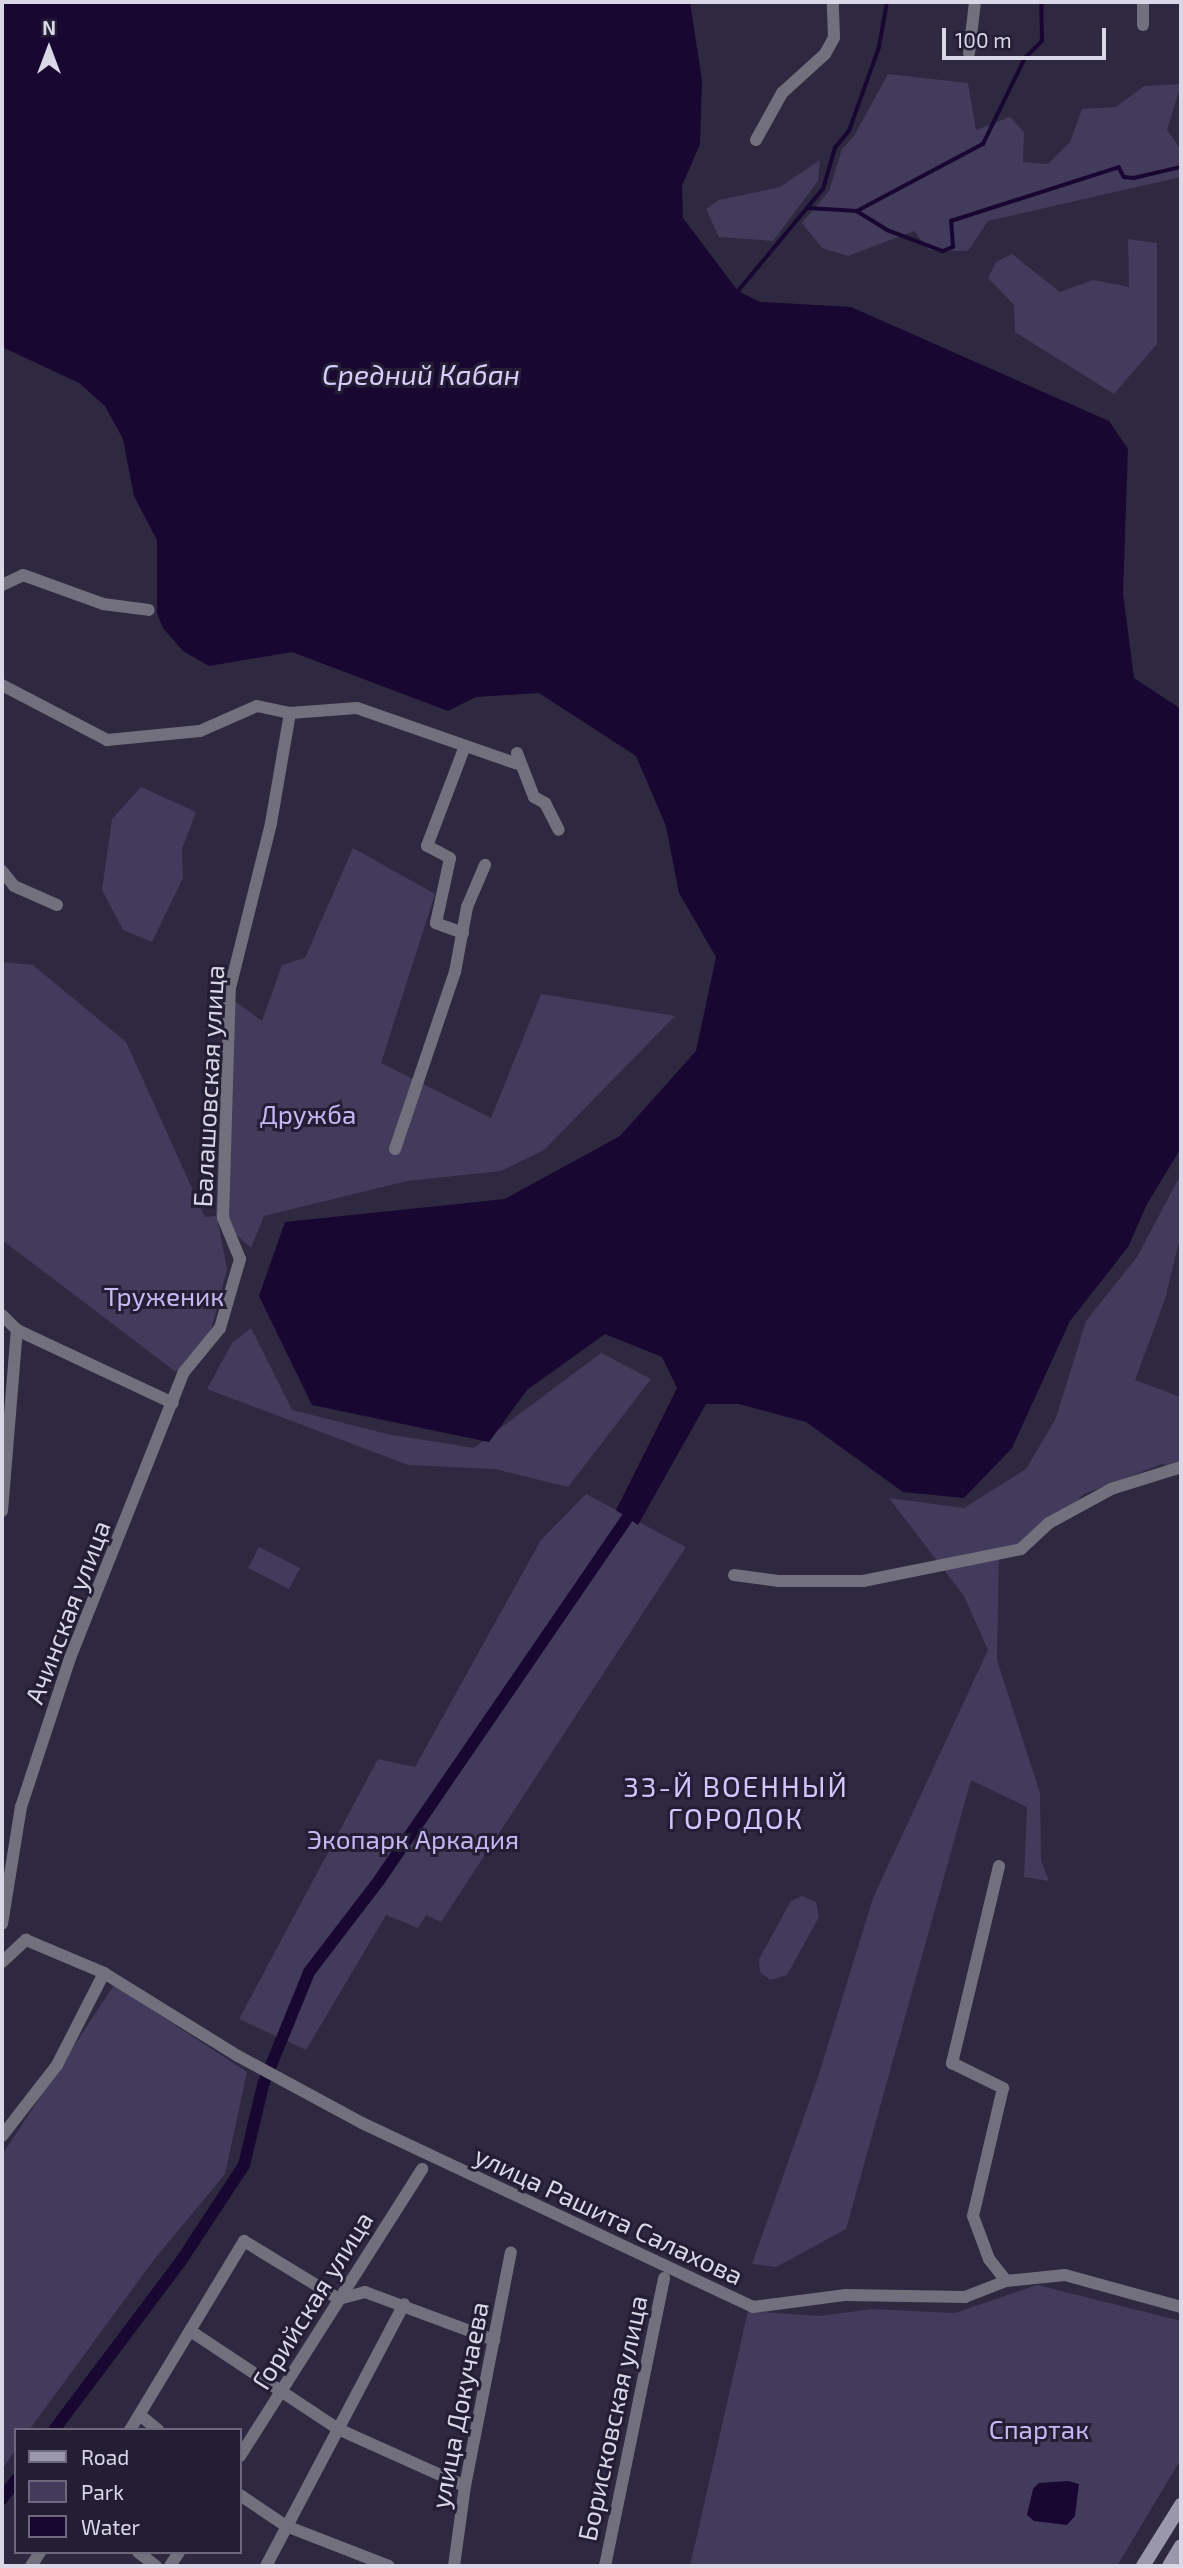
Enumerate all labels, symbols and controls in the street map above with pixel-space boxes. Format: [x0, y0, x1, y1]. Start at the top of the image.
north arrow [14, 14, 84, 84]
scale bar [945, 14, 1110, 58]
text: N [42, 16, 56, 39]
text: 100 m [955, 27, 1012, 52]
water label: Средний Кабан [322, 357, 520, 391]
street label: Балашовская улица [186, 964, 230, 1208]
park label: Дружба [260, 1098, 356, 1130]
park label: Труженик [104, 1280, 224, 1312]
street label: Ачинская улица [18, 1516, 116, 1708]
district label: 33-Й ВОЕННЫЙ ГОРОДОК [625, 1769, 847, 1835]
park label: Экопарк Аркадия [307, 1823, 519, 1855]
street label: улица Рашита Салахова [470, 2139, 748, 2291]
street label: Горийская улица [245, 2205, 379, 2395]
street label: Борисковская улица [571, 2292, 653, 2544]
street label: улица Докучаева [424, 2299, 494, 2511]
park label: Спартак [989, 2413, 1089, 2445]
legend [14, 2428, 242, 2554]
text: Road [81, 2444, 129, 2469]
text: Park [81, 2479, 124, 2504]
text: Water [81, 2514, 140, 2539]

